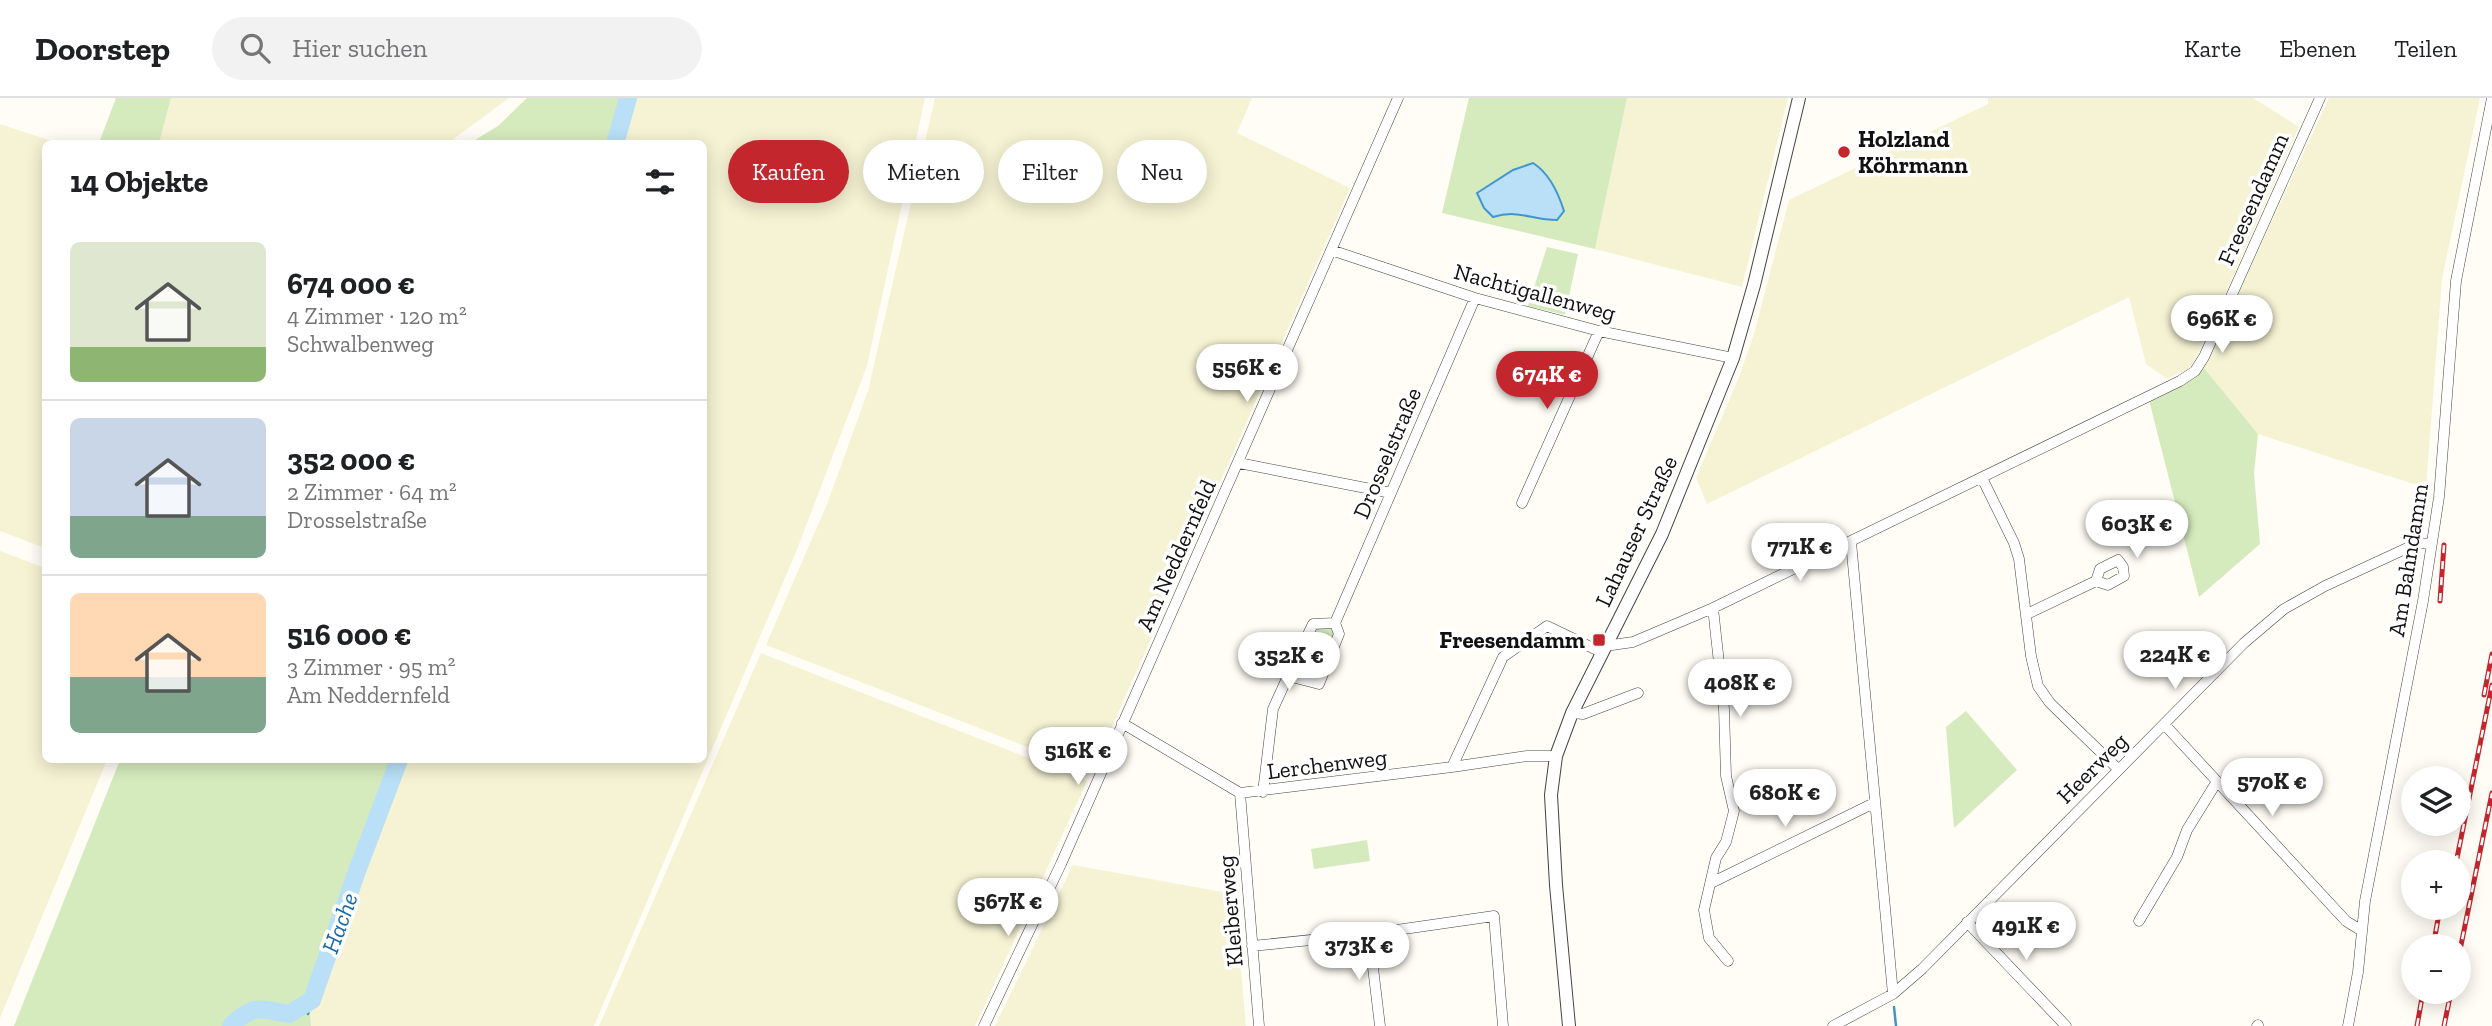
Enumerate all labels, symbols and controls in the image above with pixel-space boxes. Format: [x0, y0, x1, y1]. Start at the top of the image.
search box [212, 17, 702, 80]
text: Doorstep [35, 29, 170, 68]
icon: search [236, 29, 274, 67]
text: Hier suchen [292, 32, 427, 64]
text: Karte [2184, 34, 2241, 63]
text: Ebenen [2279, 34, 2356, 63]
text: Teilen [2394, 34, 2457, 63]
place label: Holzland Köhrmann [1858, 125, 1968, 179]
street label: Freesendamm [2211, 128, 2295, 269]
chip: Kaufen [728, 140, 849, 203]
chip: Mieten [863, 140, 984, 203]
chip: Filter [998, 140, 1103, 203]
chip: Neu [1117, 140, 1207, 203]
marker: Holzland Köhrmann [1836, 144, 1852, 160]
icon: filters [641, 163, 679, 201]
text: 14 Objekte [70, 164, 208, 200]
street label: Nachtigallenweg [1451, 257, 1619, 327]
text: 674 000 € [287, 266, 415, 302]
icon: home [126, 270, 210, 354]
pin: 696K € [2165, 296, 2279, 355]
text: 4 Zimmer · 120 m² [287, 302, 467, 330]
text: 696K € [2187, 304, 2257, 332]
text: Schwalbenweg [287, 330, 434, 358]
pin: 556K € [1190, 344, 1304, 404]
pin: 674K € [1490, 352, 1604, 411]
text: 556K € [1212, 353, 1282, 381]
text: 674K € [1512, 360, 1582, 388]
street label: Drosselstraße [1347, 383, 1427, 523]
text: 352 000 € [287, 442, 416, 478]
icon: home [126, 446, 210, 530]
street label: Lahauser Straße [1589, 451, 1683, 611]
street label: Am Neddernfeld [1130, 475, 1222, 635]
text: 2 Zimmer · 64 m² [287, 478, 457, 506]
street label: Am Bahndamm [2382, 481, 2434, 638]
pin: 603K € [2080, 500, 2194, 560]
text: Drosselstraße [287, 506, 427, 534]
text: 603K € [2101, 509, 2173, 537]
pin: 771K € [1743, 524, 1857, 583]
text: 771K € [1767, 532, 1833, 560]
text: 516 000 € [287, 617, 412, 653]
icon: home [126, 621, 210, 705]
place label: Freesendamm [1439, 626, 1585, 654]
pin: 352K € [1232, 632, 1346, 692]
marker: Freesendamm [1591, 632, 1607, 648]
pin: 224K € [2118, 632, 2232, 691]
text: 224K € [2139, 640, 2211, 668]
text: 352K € [1254, 641, 1324, 669]
text: 3 Zimmer · 95 m² [287, 653, 456, 681]
pin: 408K € [1683, 660, 1797, 719]
text: 408K € [1704, 668, 1776, 696]
text: Am Neddernfeld [287, 681, 450, 709]
street label: Heerweg [2051, 726, 2134, 809]
pin: 516K € [1021, 728, 1135, 787]
text: 516K € [1044, 736, 1112, 764]
street label: Lerchenweg [1265, 743, 1389, 785]
pin: 570K € [2215, 758, 2329, 818]
map controls [2401, 766, 2471, 1004]
button: layers [2401, 766, 2471, 836]
text: 570K € [2237, 767, 2307, 795]
pin: 680K € [1728, 770, 1842, 829]
text: 680K € [1749, 778, 1821, 806]
button: + [2401, 850, 2471, 920]
street label: Kleiberweg [1211, 854, 1249, 968]
pin: 567K € [951, 878, 1065, 938]
text: 567K € [973, 887, 1043, 915]
water label: Hache [315, 889, 364, 957]
pin: 491K € [1969, 902, 2083, 962]
text: 491K € [1992, 911, 2060, 939]
pin: 373K € [1302, 922, 1416, 982]
text: 373K € [1324, 931, 1394, 959]
button: − [2401, 934, 2471, 1004]

